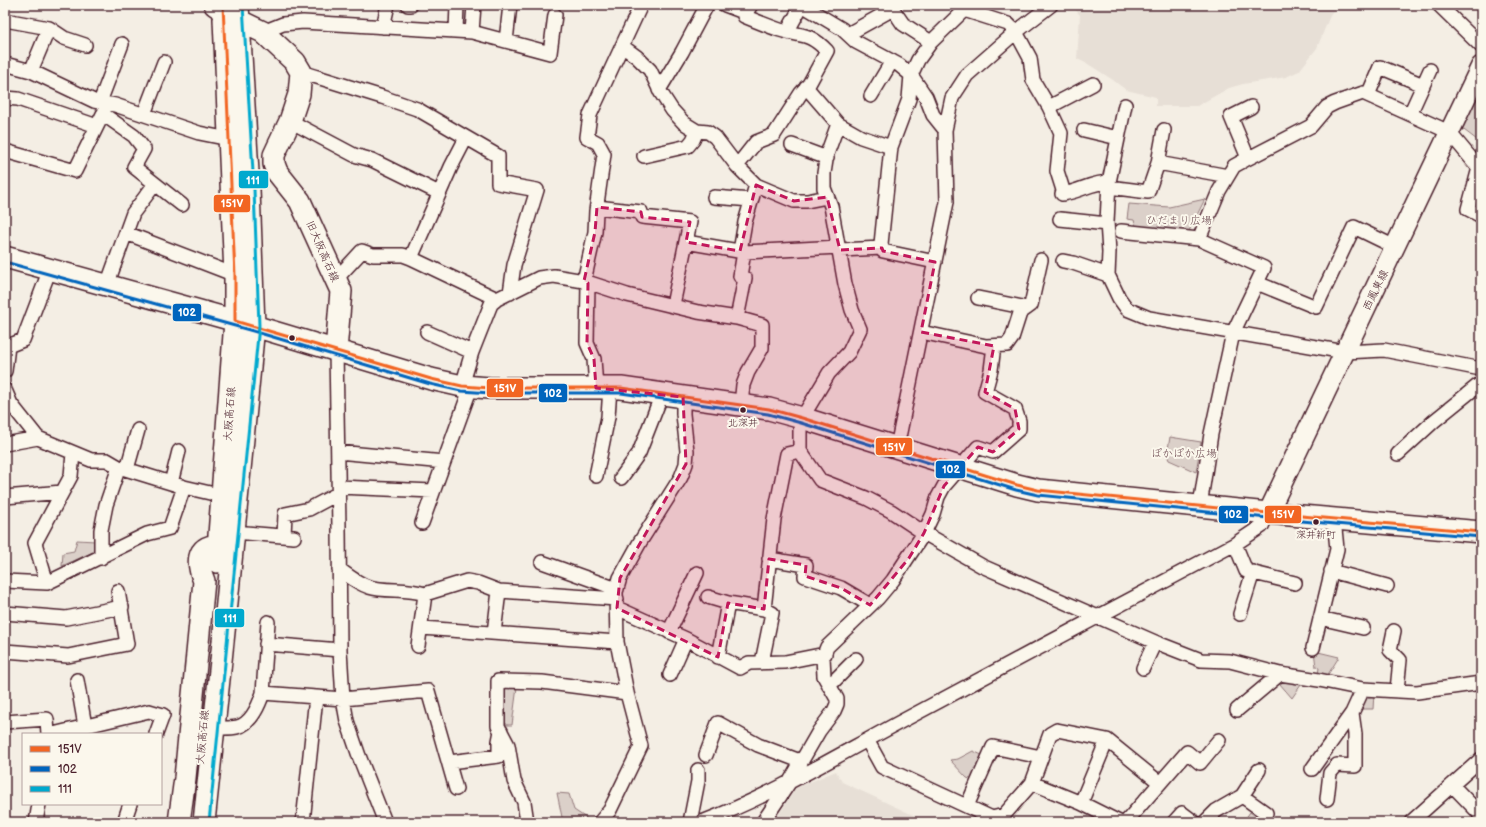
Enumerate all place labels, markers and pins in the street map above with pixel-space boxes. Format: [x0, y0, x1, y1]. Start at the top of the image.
unlabelled marker [287, 333, 297, 343]
marker: 北深井 [738, 405, 748, 415]
place label: 北深井 [728, 417, 758, 429]
marker: 深井新町 [1311, 517, 1321, 527]
place label: 深井新町 [1296, 529, 1336, 541]

